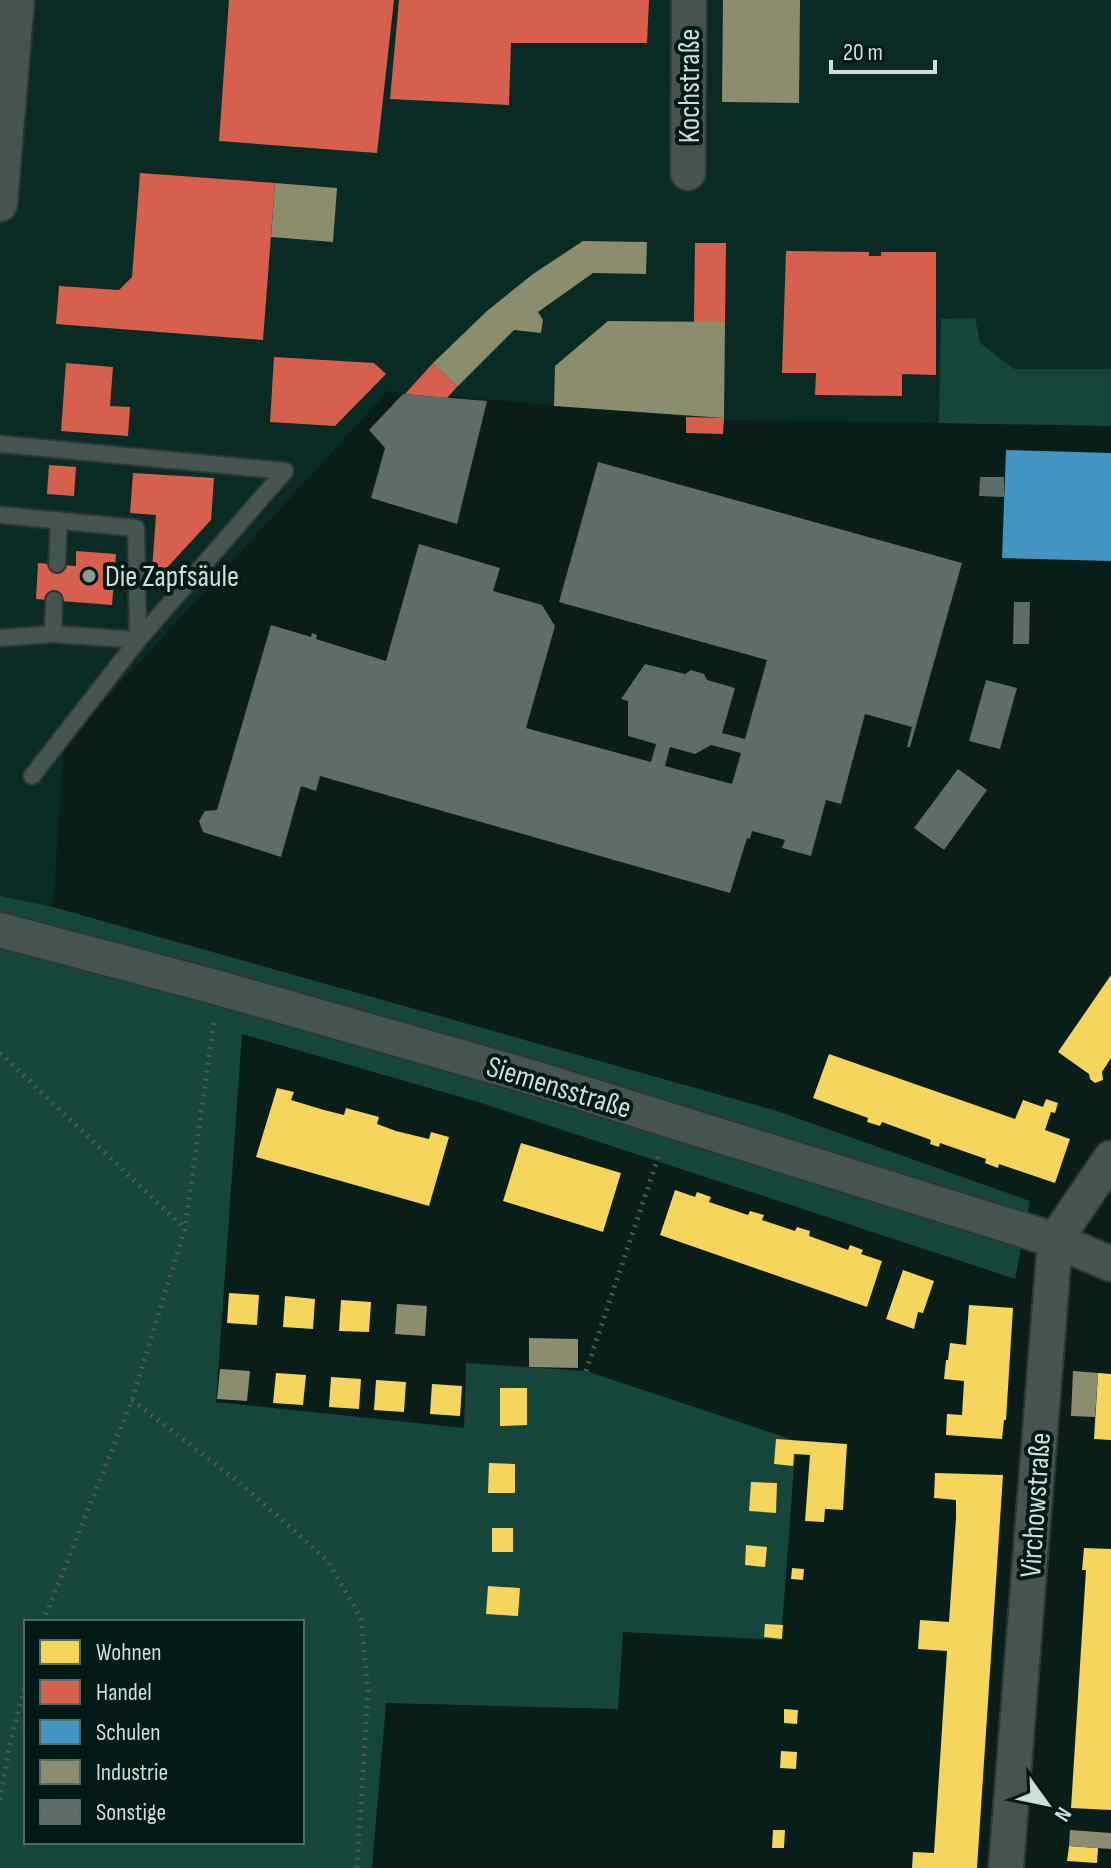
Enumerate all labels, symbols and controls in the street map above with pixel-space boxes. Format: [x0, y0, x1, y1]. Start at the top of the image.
scale bar [831, 24, 935, 74]
street label: Kochstraße [672, 29, 708, 143]
text: 20 m [843, 38, 883, 67]
place label: Die Zapfsäule [105, 559, 239, 595]
marker: Die Zapfsäule [80, 567, 98, 585]
street label: Siemensstraße [482, 1049, 635, 1127]
street label: Virchowstraße [1013, 1431, 1059, 1579]
legend [24, 1620, 304, 1844]
text: Wohnen [96, 1638, 162, 1667]
text: Handel [96, 1678, 152, 1707]
text: Schulen [96, 1718, 161, 1747]
text: Industrie [96, 1758, 168, 1787]
north arrow [1007, 1764, 1087, 1844]
text: Sonstige [96, 1798, 166, 1827]
text: N [1048, 1802, 1077, 1826]

